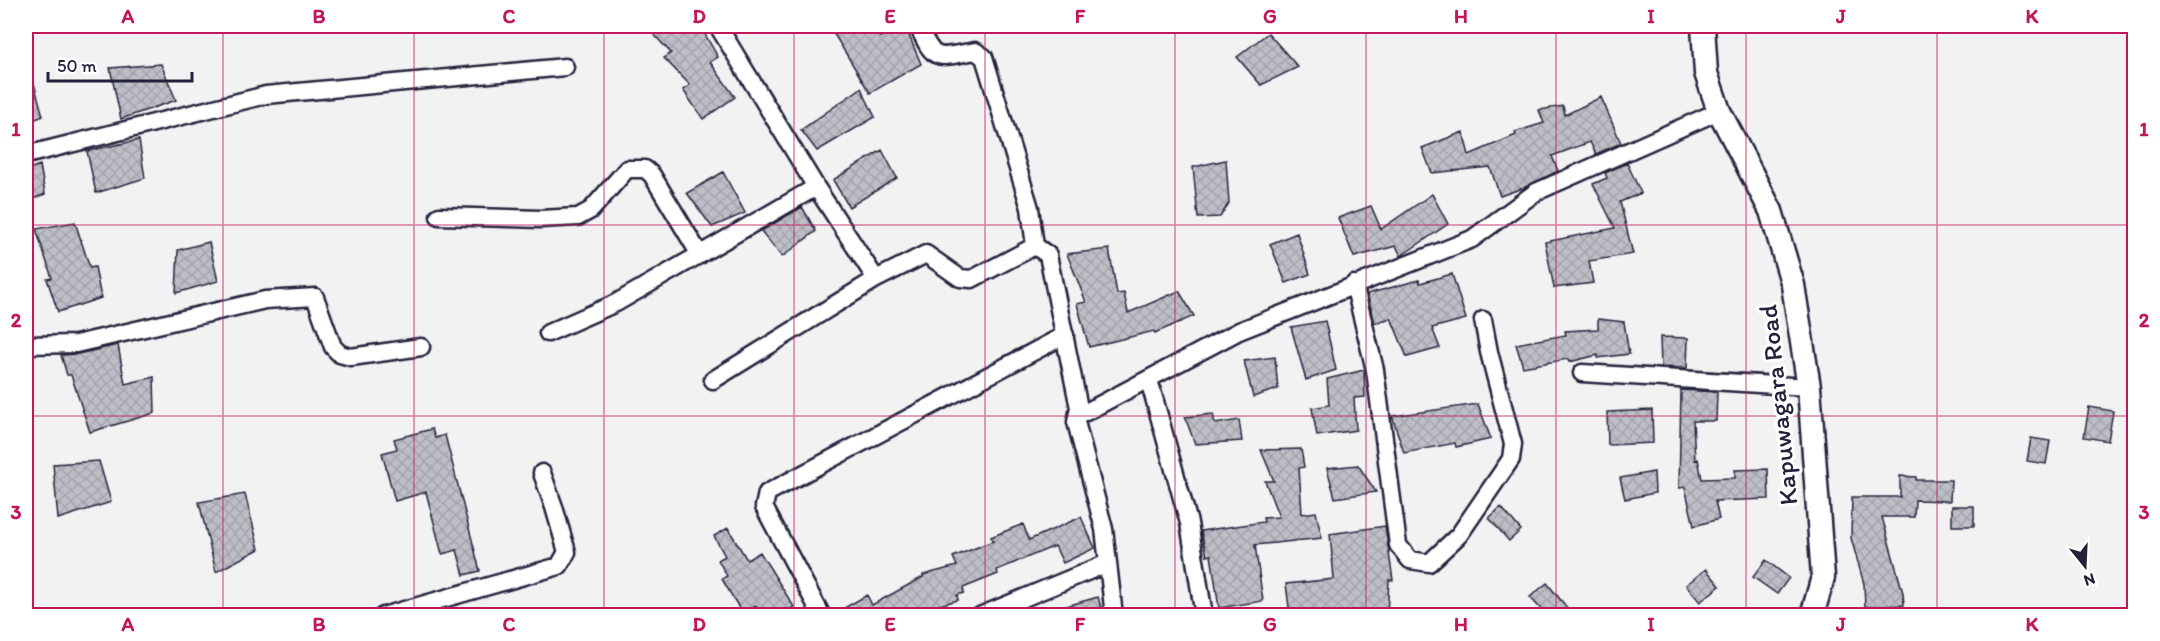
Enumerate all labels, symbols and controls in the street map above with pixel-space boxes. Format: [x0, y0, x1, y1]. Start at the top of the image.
text: A [121, 4, 135, 28]
text: B [313, 4, 326, 28]
text: C [503, 4, 516, 28]
text: D [692, 4, 706, 28]
text: E [884, 4, 896, 28]
text: F [1075, 4, 1086, 28]
text: G [1263, 4, 1277, 28]
text: H [1454, 4, 1468, 28]
text: I [1647, 4, 1655, 28]
text: J [1835, 4, 1846, 28]
text: K [2026, 4, 2040, 28]
scale bar [48, 45, 192, 83]
text: 50 m [57, 55, 97, 77]
text: 1 [11, 117, 21, 141]
text: 1 [2139, 117, 2149, 141]
street label: Kapuwagara Road [1752, 303, 1804, 507]
text: 2 [11, 308, 22, 332]
text: 2 [2139, 308, 2150, 332]
text: 3 [11, 500, 22, 524]
text: 3 [2139, 500, 2150, 524]
north arrow [2055, 536, 2115, 596]
text: N [2081, 569, 2098, 590]
text: A [121, 612, 135, 636]
text: B [313, 612, 326, 636]
text: C [503, 612, 516, 636]
text: D [692, 612, 706, 636]
text: E [884, 612, 896, 636]
text: F [1075, 612, 1086, 636]
text: G [1263, 612, 1277, 636]
text: H [1454, 612, 1468, 636]
text: I [1647, 612, 1655, 636]
text: J [1835, 612, 1846, 636]
text: K [2026, 612, 2040, 636]

